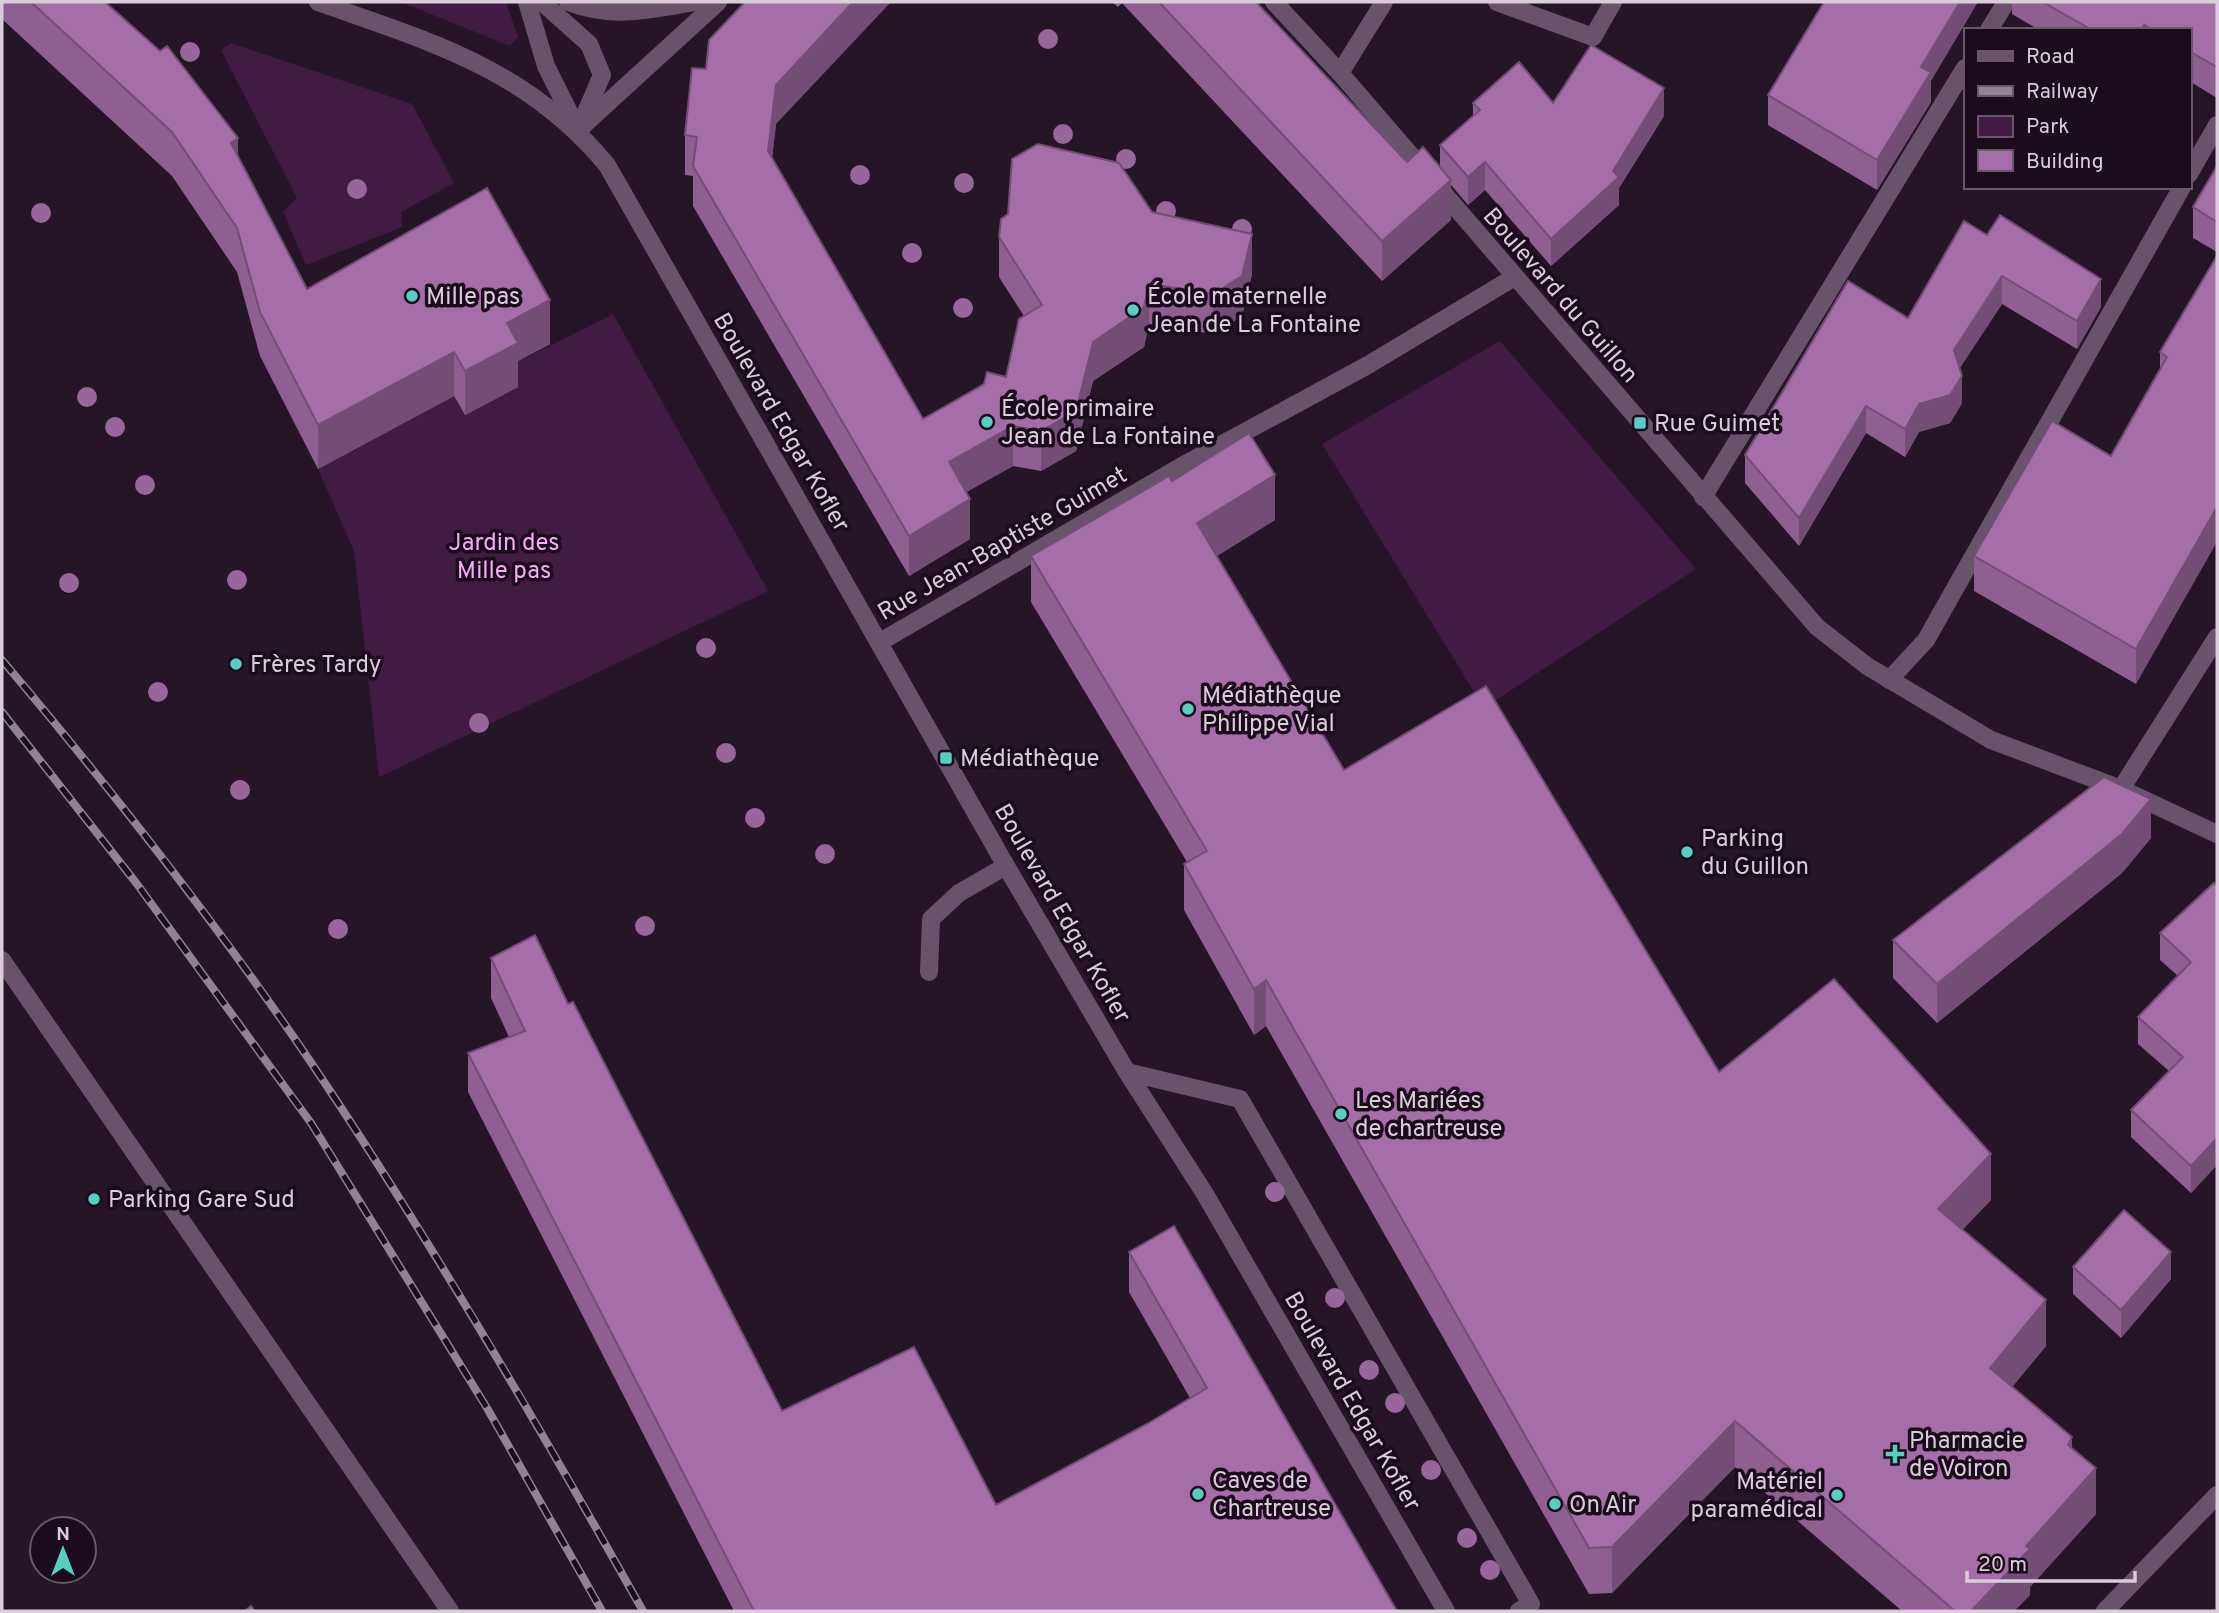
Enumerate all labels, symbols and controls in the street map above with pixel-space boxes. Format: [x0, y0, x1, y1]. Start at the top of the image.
legend [1964, 28, 2191, 189]
text: Road [2026, 44, 2075, 71]
text: Railway [2026, 79, 2099, 106]
text: Park [2026, 114, 2069, 141]
text: Building [2026, 149, 2104, 176]
street label: Boulevard du Guillon [1475, 203, 1644, 390]
place label: École maternelle Jean de La Fontaine [1147, 281, 1361, 341]
place label: Mille pas [426, 283, 520, 313]
marker: Mille pas [404, 288, 420, 304]
marker: École maternelle Jean de La Fontaine [1125, 302, 1141, 318]
street label: Boulevard Edgar Kofler [705, 308, 855, 538]
place label: École primaire Jean de La Fontaine [1001, 393, 1215, 453]
place label: Rue Guimet [1654, 410, 1780, 440]
marker: École primaire Jean de La Fontaine [979, 414, 995, 430]
marker: Rue Guimet [1632, 415, 1648, 431]
street label: Rue Jean-Baptiste Guimet [873, 461, 1133, 628]
park label: Jardin des Mille pas [449, 529, 559, 587]
place label: Frères Tardy [250, 651, 382, 681]
marker: Frères Tardy [228, 656, 244, 672]
place label: Médiathèque Philippe Vial [1202, 682, 1341, 740]
marker: Médiathèque Philippe Vial [1180, 701, 1196, 717]
place label: Médiathèque [960, 745, 1099, 775]
marker: Médiathèque [938, 750, 954, 766]
street label: Boulevard Edgar Kofler [986, 799, 1136, 1029]
place label: Parking du Guillon [1701, 825, 1809, 883]
marker: Parking du Guillon [1679, 844, 1695, 860]
place label: Les Mariées de chartreuse [1355, 1087, 1503, 1145]
marker: Les Mariées de chartreuse [1333, 1106, 1349, 1122]
place label: Parking Gare Sud [108, 1186, 295, 1216]
marker: Parking Gare Sud [86, 1191, 102, 1207]
street label: Boulevard Edgar Kofler [1276, 1287, 1426, 1517]
place label: Pharmacie de Voiron [1909, 1427, 2024, 1485]
marker: Pharmacie de Voiron [1887, 1446, 1903, 1462]
place label: Caves de Chartreuse [1212, 1467, 1331, 1525]
place label: Matériel paramédical [1691, 1468, 1823, 1526]
marker: Caves de Chartreuse [1190, 1486, 1206, 1502]
marker: Matériel paramédical [1829, 1487, 1845, 1503]
place label: On Air [1569, 1491, 1637, 1521]
marker: On Air [1547, 1496, 1563, 1512]
north arrow [28, 1515, 98, 1585]
text: N [56, 1523, 70, 1547]
scale bar [1967, 1540, 2135, 1584]
text: 20 m [1978, 1552, 2027, 1579]

